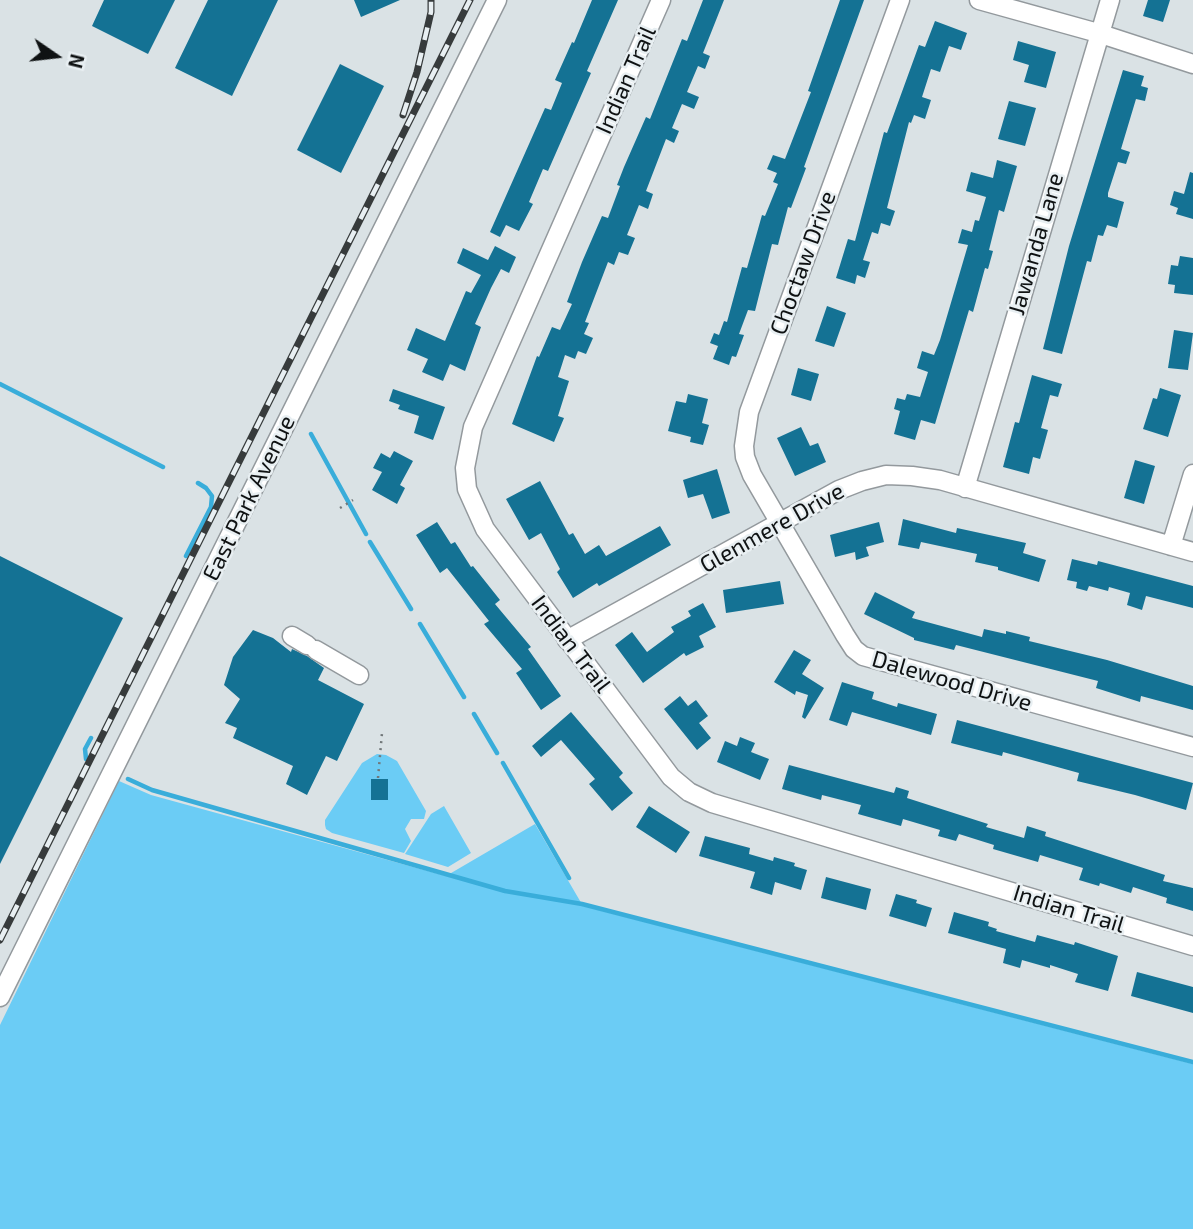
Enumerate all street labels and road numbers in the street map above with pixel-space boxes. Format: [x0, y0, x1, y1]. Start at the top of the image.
street label: Indian Trail [590, 22, 662, 138]
street label: Jawanda Lane [1003, 170, 1069, 318]
street label: Choctaw Drive [764, 187, 842, 339]
street label: East Park Avenue [197, 411, 301, 585]
street label: Glenmere Drive [695, 477, 849, 579]
street label: Indian Trail [525, 590, 617, 698]
street label: Dalewood Drive [869, 645, 1035, 717]
street label: Indian Trail [1010, 879, 1128, 939]

